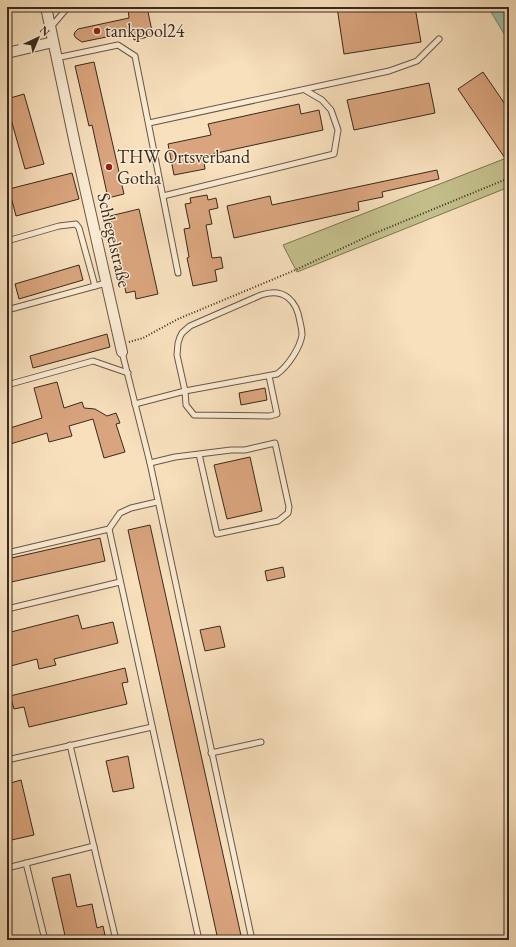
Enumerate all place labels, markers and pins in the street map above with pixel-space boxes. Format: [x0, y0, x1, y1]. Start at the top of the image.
place label: tankpool24 [105, 19, 185, 42]
marker: tankpool24 [92, 26, 102, 36]
place label: THW Ortsverband Gotha [117, 145, 251, 189]
marker: THW Ortsverband Gotha [104, 162, 114, 172]

